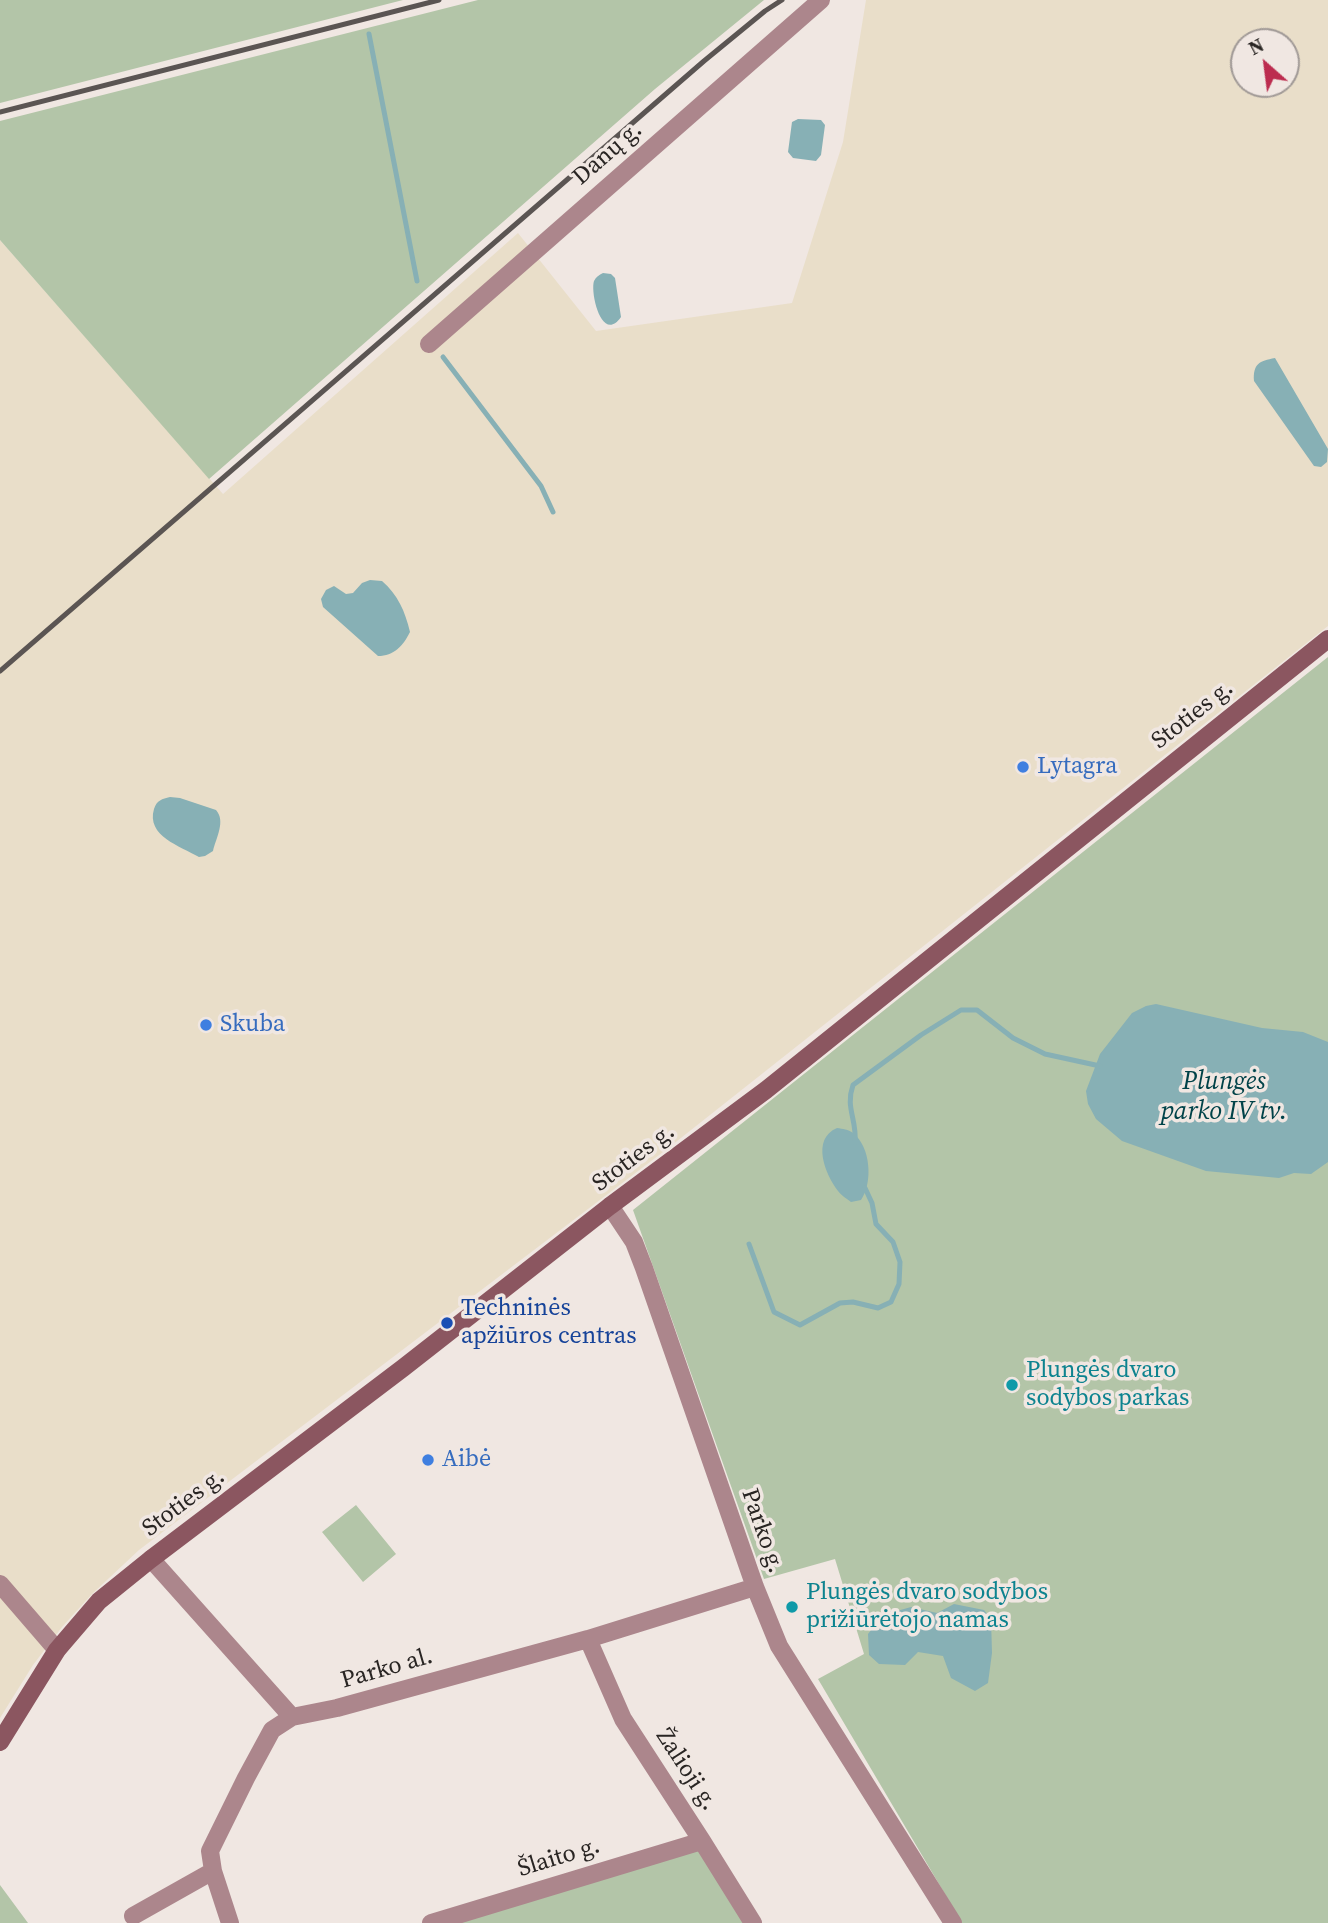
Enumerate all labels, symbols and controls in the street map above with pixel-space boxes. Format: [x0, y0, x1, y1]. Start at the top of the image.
north arrow [1230, 28, 1300, 98]
text: N [1244, 31, 1268, 61]
street label: Danų g. [567, 116, 649, 192]
street label: Stoties g. [1146, 674, 1240, 756]
place label: Lytagra [1037, 753, 1117, 781]
marker: Lytagra [1015, 759, 1031, 775]
place label: Skuba [220, 1011, 285, 1039]
marker: Skuba [198, 1017, 214, 1033]
water label: Plungės parko IV tv. [1161, 1066, 1287, 1128]
street label: Stoties g. [587, 1118, 681, 1198]
place label: Techninės apžiūros centras [461, 1295, 637, 1351]
marker: Techninės apžiūros centras [439, 1315, 455, 1331]
place label: Plungės dvaro sodybos parkas [1026, 1357, 1190, 1413]
marker: Plungės dvaro sodybos parkas [1004, 1377, 1020, 1393]
place label: Aibė [442, 1446, 491, 1474]
marker: Aibė [420, 1452, 436, 1468]
street label: Stoties g. [137, 1463, 231, 1543]
street label: Parko g. [734, 1485, 790, 1577]
place label: Plungės dvaro sodybos prižiūrėtojo namas [806, 1579, 1048, 1635]
marker: Plungės dvaro sodybos prižiūrėtojo namas [784, 1599, 800, 1615]
street label: Parko al. [338, 1642, 436, 1696]
street label: Žalioji g. [649, 1724, 723, 1816]
street label: Šlaito g. [514, 1832, 604, 1884]

